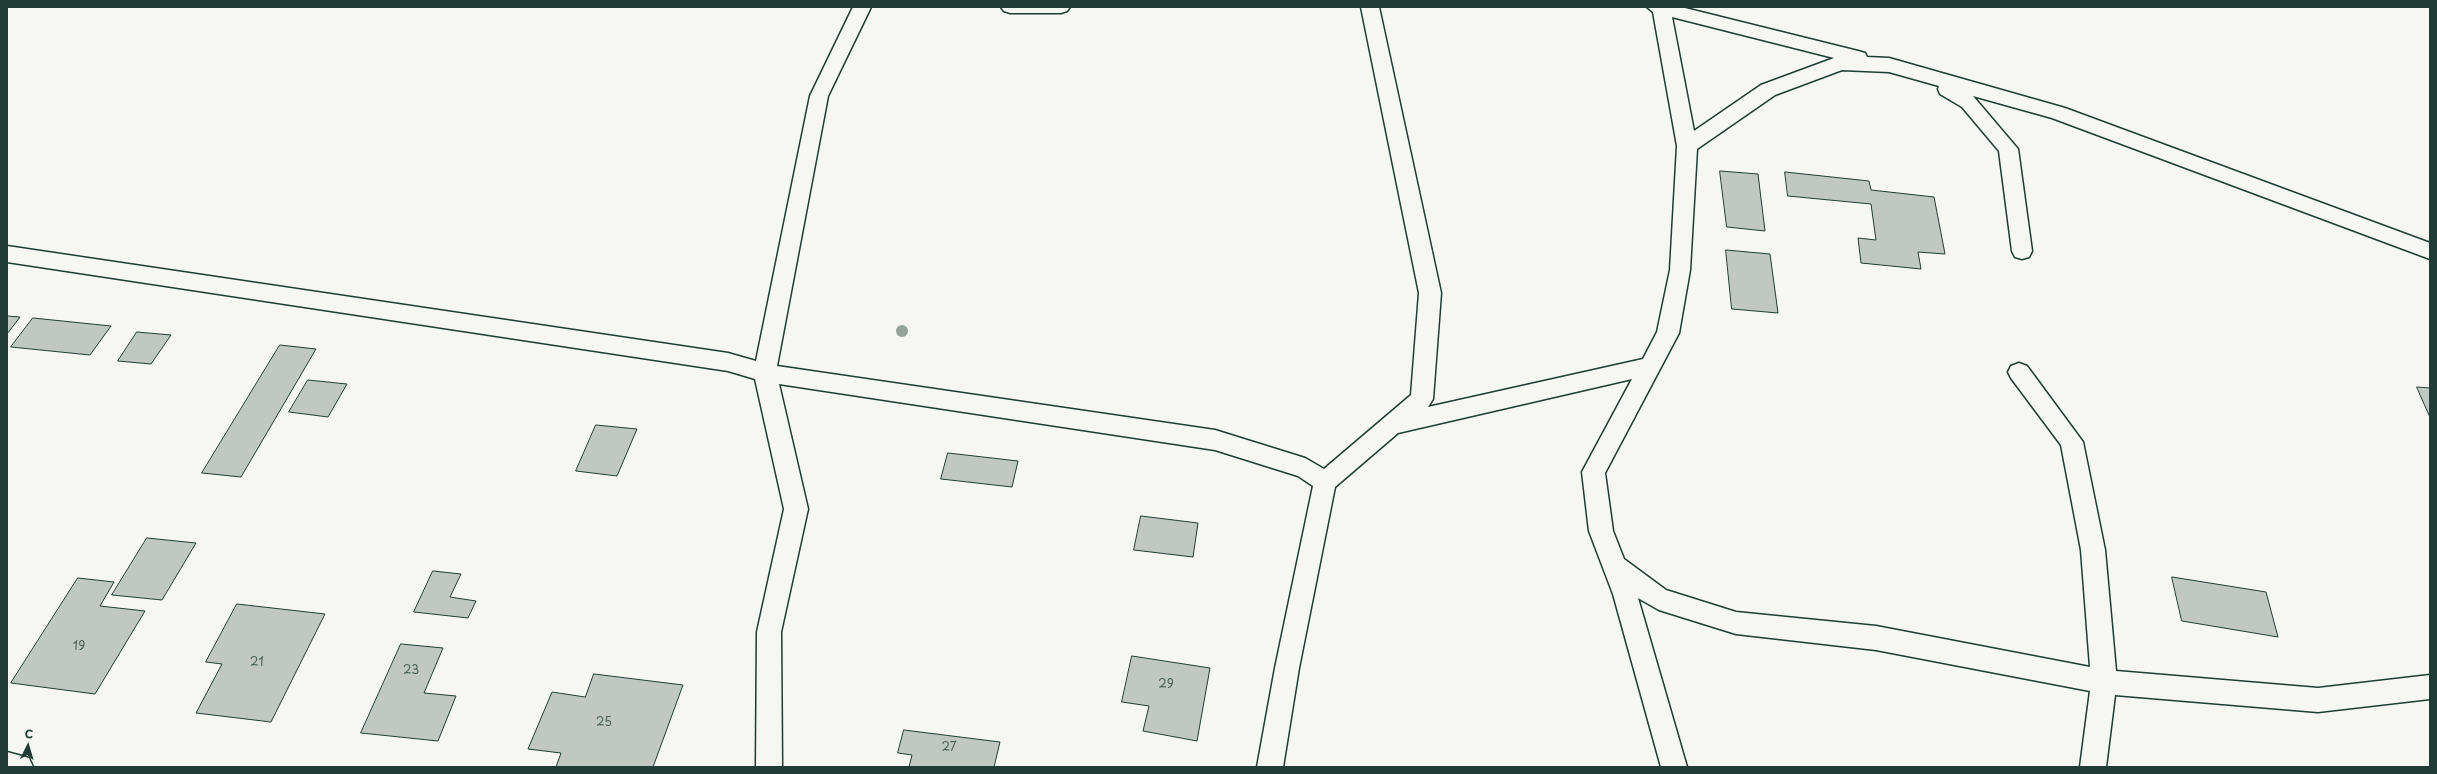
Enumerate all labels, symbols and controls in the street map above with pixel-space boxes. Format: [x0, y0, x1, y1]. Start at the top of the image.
house number: 19 [73, 640, 85, 654]
house number: 21 [250, 656, 264, 670]
house number: 23 [403, 664, 419, 678]
house number: 29 [1158, 678, 1174, 692]
house number: 25 [596, 716, 612, 730]
text: С [24, 725, 34, 742]
north arrow [8, 726, 48, 766]
house number: 27 [942, 741, 956, 755]

